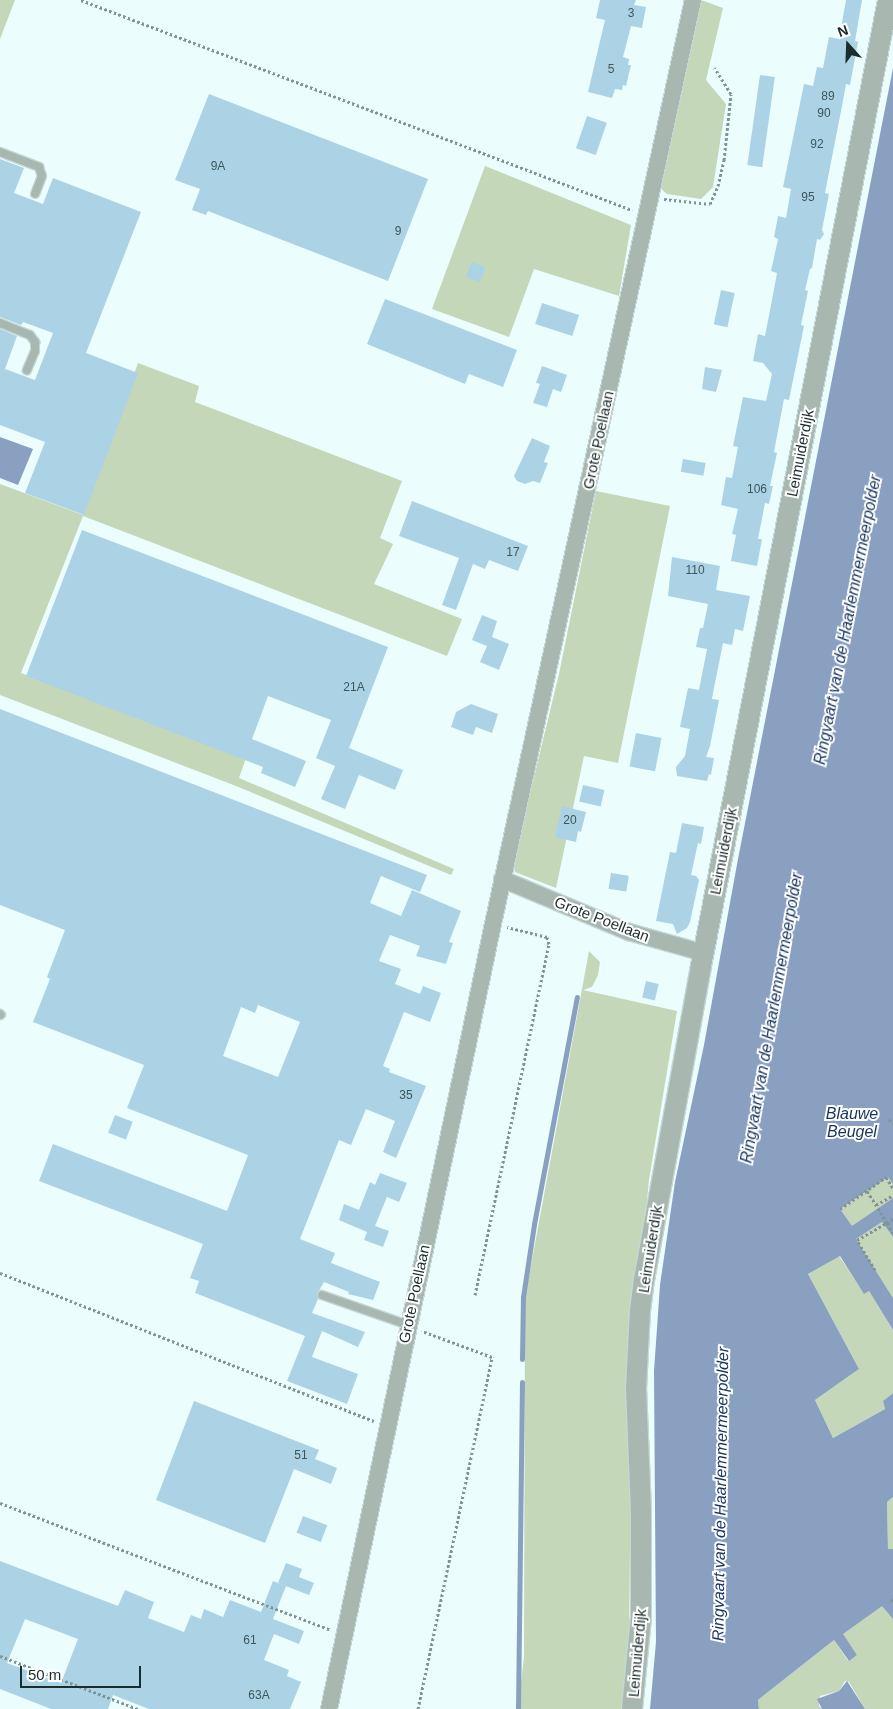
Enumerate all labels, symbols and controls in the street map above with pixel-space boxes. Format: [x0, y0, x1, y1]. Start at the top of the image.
house number: 3 [628, 7, 634, 21]
north arrow [823, 20, 873, 70]
text: N [835, 22, 850, 40]
house number: 5 [608, 63, 614, 77]
house number: 89 [821, 90, 835, 104]
house number: 90 [817, 107, 831, 121]
house number: 92 [810, 138, 824, 152]
house number: 9A [211, 160, 225, 174]
house number: 95 [801, 191, 815, 205]
house number: 9 [395, 225, 401, 239]
street label: Grote Poellaan [579, 389, 617, 491]
street label: Leimuiderdijk [783, 408, 817, 498]
water label: Ringvaart van de Haarlemmermeerpolder [810, 474, 886, 766]
house number: 106 [747, 483, 767, 497]
house number: 17 [506, 546, 520, 560]
house number: 110 [685, 564, 705, 578]
house number: 21A [343, 681, 365, 695]
street label: Leimuiderdijk [706, 806, 740, 896]
house number: 20 [563, 814, 577, 828]
water label: Ringvaart van de Haarlemmermeerpolder [737, 871, 807, 1165]
street label: Grote Poellaan [552, 893, 652, 945]
house number: 35 [399, 1089, 413, 1103]
water label: Blauwe Beugel [826, 1104, 878, 1142]
street label: Leimuiderdijk [634, 1204, 666, 1294]
street label: Grote Poellaan [395, 1243, 433, 1345]
water label: Ringvaart van de Haarlemmermeerpolder [709, 1347, 733, 1641]
house number: 51 [294, 1449, 308, 1463]
street label: Leimuiderdijk [624, 1608, 650, 1698]
house number: 61 [243, 1634, 257, 1648]
scale bar [22, 1656, 144, 1688]
text: 50 m [28, 1666, 61, 1683]
house number: 63A [248, 1689, 270, 1703]

